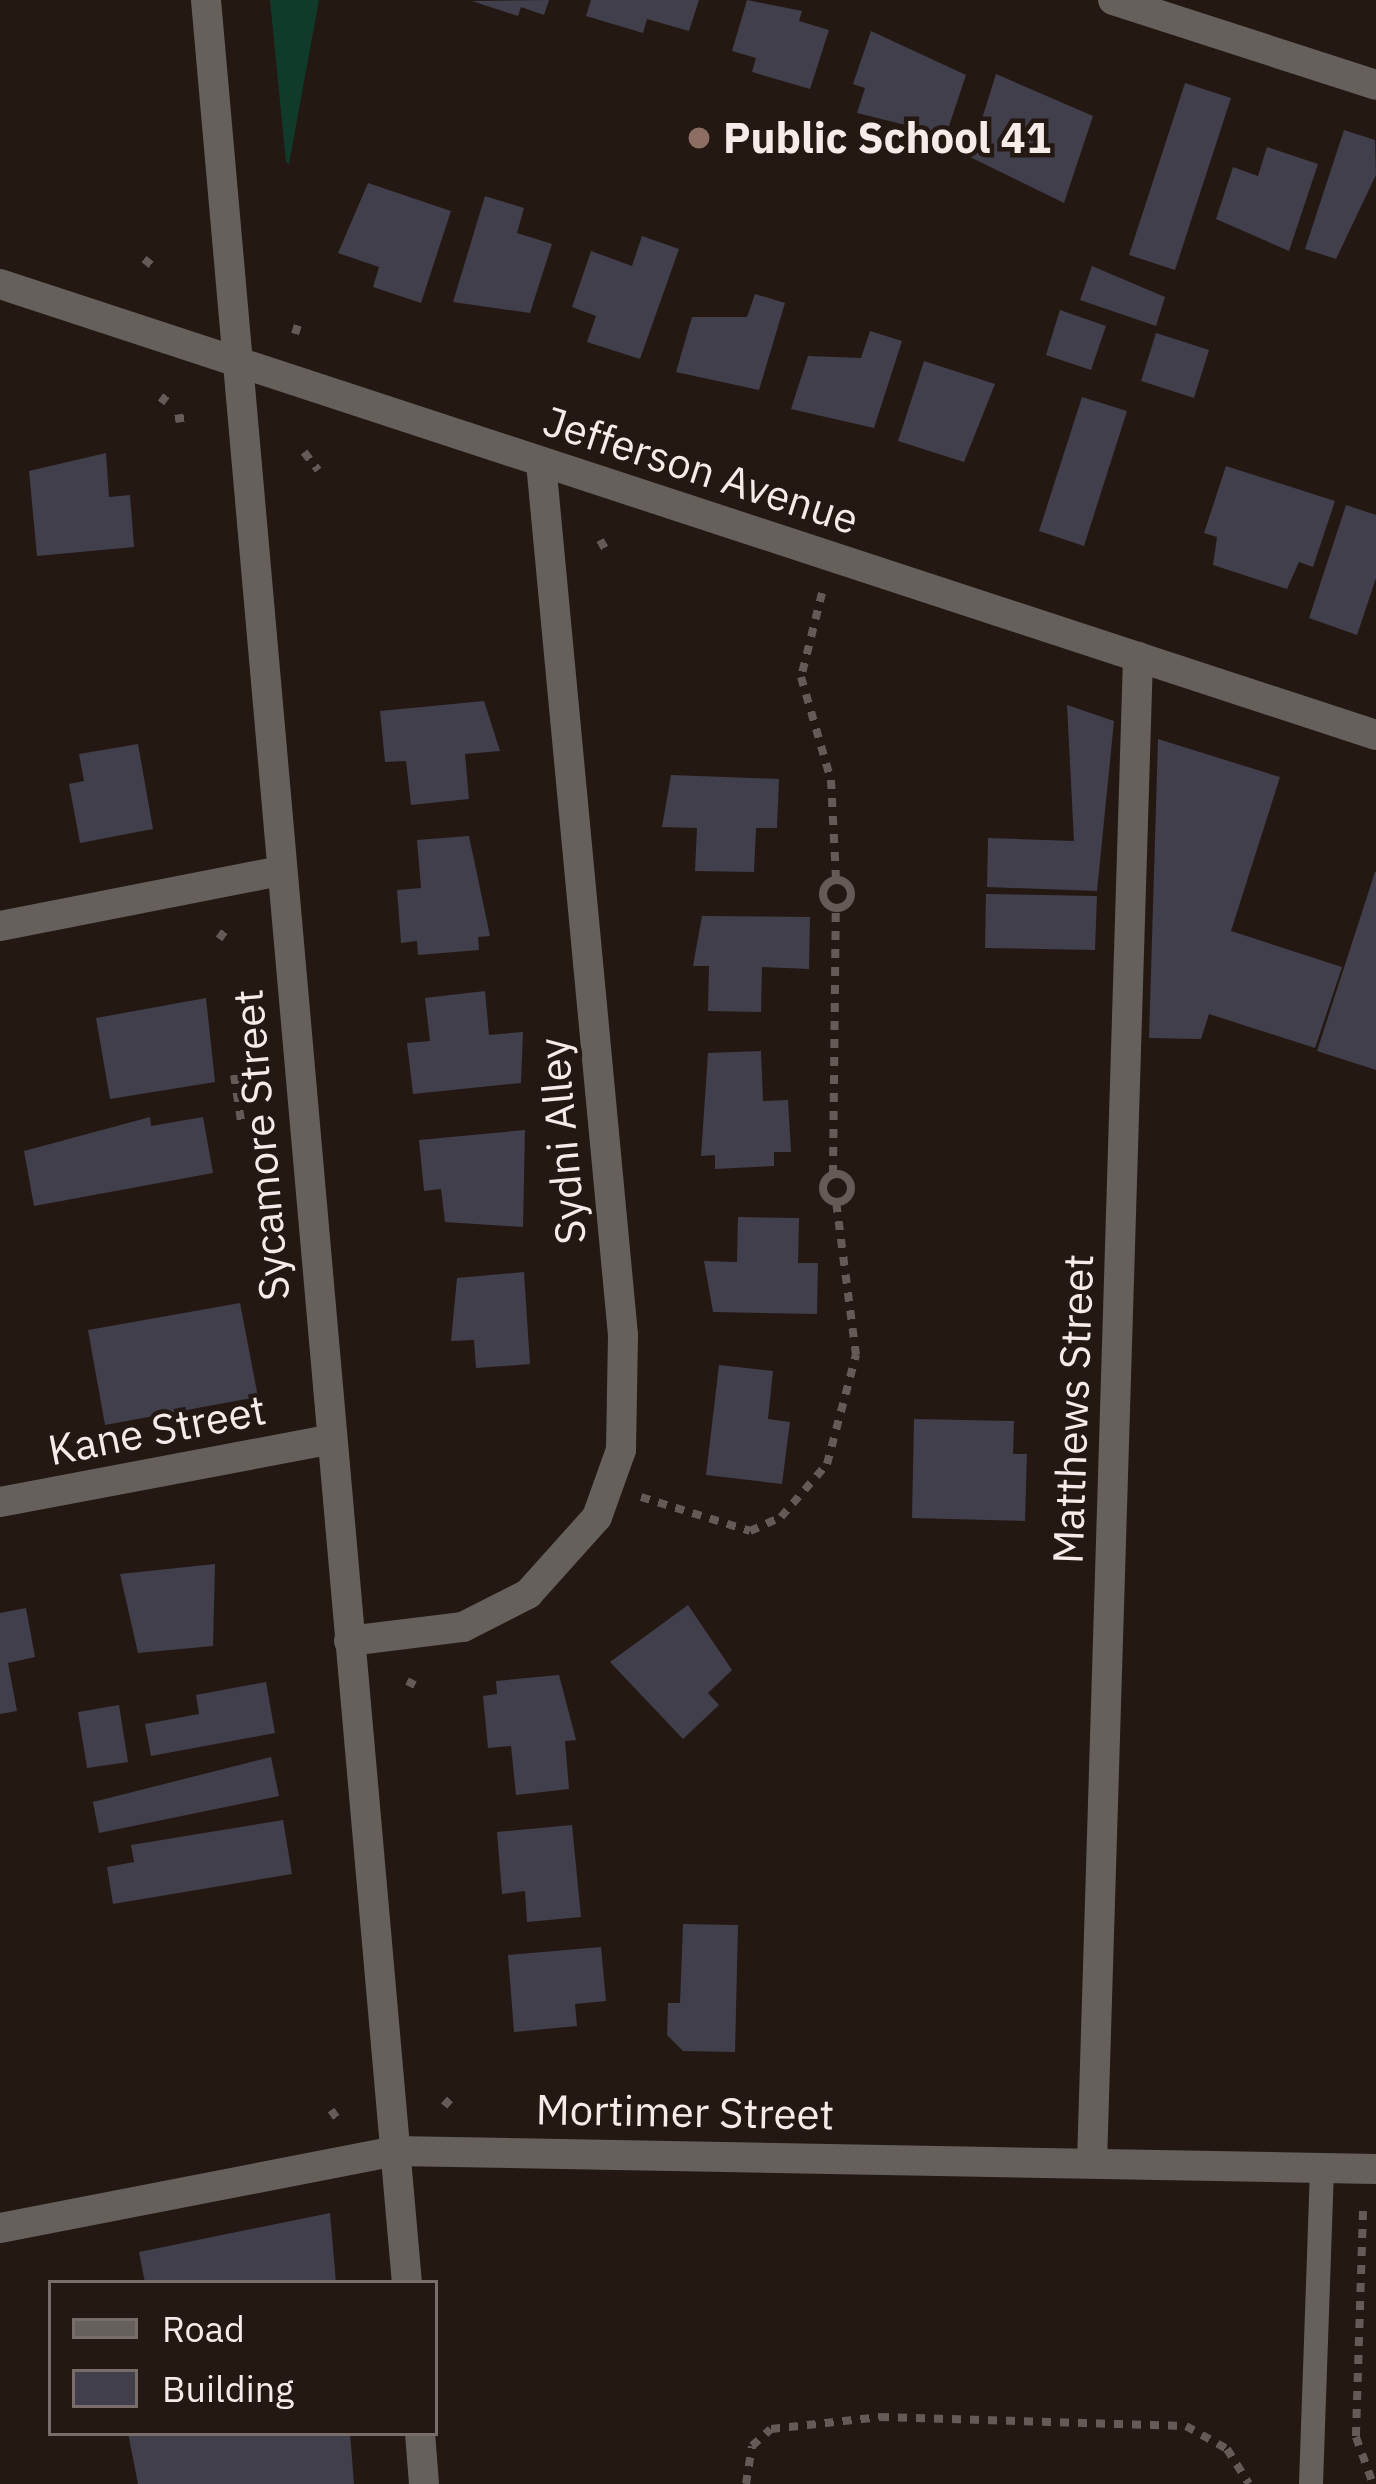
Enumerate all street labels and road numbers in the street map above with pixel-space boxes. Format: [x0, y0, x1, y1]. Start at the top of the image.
street label: Jefferson Avenue [537, 395, 865, 545]
street label: Sycamore Street [222, 987, 300, 1303]
street label: Sydni Alley [528, 1036, 596, 1246]
street label: Matthews Street [1042, 1253, 1104, 1565]
street label: Kane Street [44, 1384, 270, 1476]
street label: Mortimer Street [535, 2084, 835, 2140]

